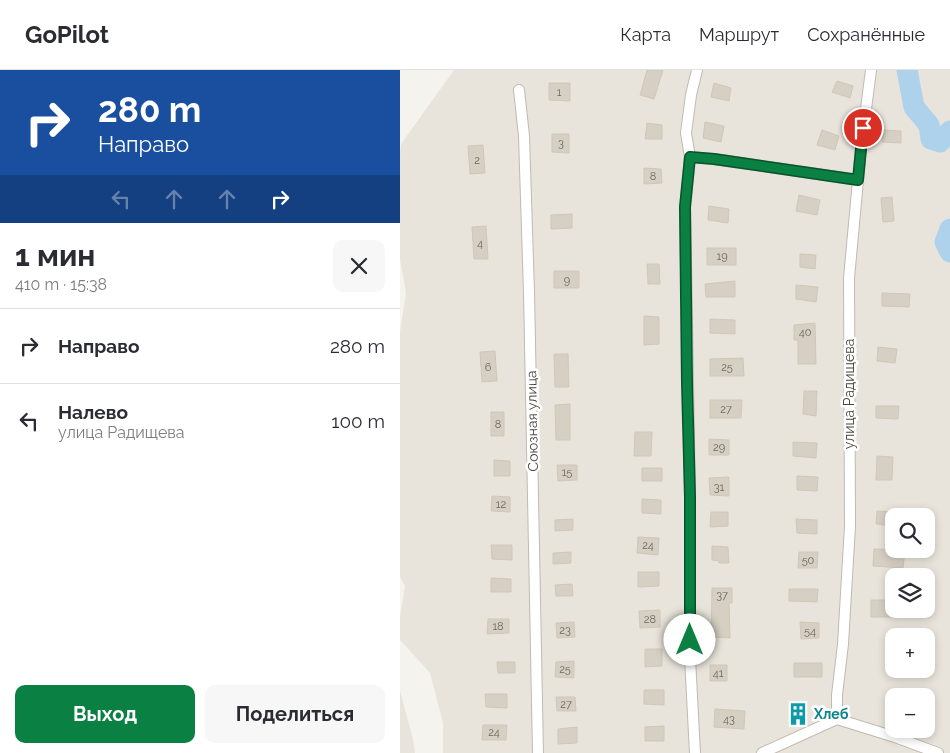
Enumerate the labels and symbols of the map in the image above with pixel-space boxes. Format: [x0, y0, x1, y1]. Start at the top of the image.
house number: 1 [557, 86, 562, 99]
pin [842, 107, 884, 149]
house number: 3 [558, 137, 564, 150]
house number: 2 [474, 154, 480, 167]
house number: 8 [650, 170, 656, 183]
house number: 4 [477, 237, 483, 250]
house number: 19 [716, 250, 728, 263]
house number: 9 [564, 274, 570, 287]
house number: 40 [799, 326, 812, 339]
street label: улица Радищева [841, 339, 857, 449]
house number: 6 [485, 361, 492, 374]
house number: 25 [721, 361, 733, 374]
street label: Союзная улица [523, 370, 541, 472]
house number: 27 [720, 403, 732, 416]
house number: 8 [495, 418, 501, 431]
house number: 29 [713, 441, 725, 454]
house number: 15 [562, 466, 572, 479]
house number: 31 [714, 481, 725, 494]
house number: 12 [496, 498, 506, 511]
house number: 24 [642, 539, 654, 552]
house number: 50 [802, 554, 815, 567]
house number: 37 [716, 589, 728, 602]
house number: 28 [644, 613, 656, 626]
position arrow [663, 613, 715, 665]
house number: 18 [492, 620, 504, 633]
house number: 23 [559, 624, 571, 637]
house number: 54 [804, 625, 816, 638]
house number: 25 [559, 663, 571, 676]
house number: 41 [713, 667, 724, 680]
house number: 27 [560, 698, 572, 711]
building icon: Хлеб [785, 701, 811, 727]
place label: Хлеб [813, 706, 849, 722]
house number: 43 [723, 713, 735, 726]
house number: 24 [488, 726, 500, 739]

